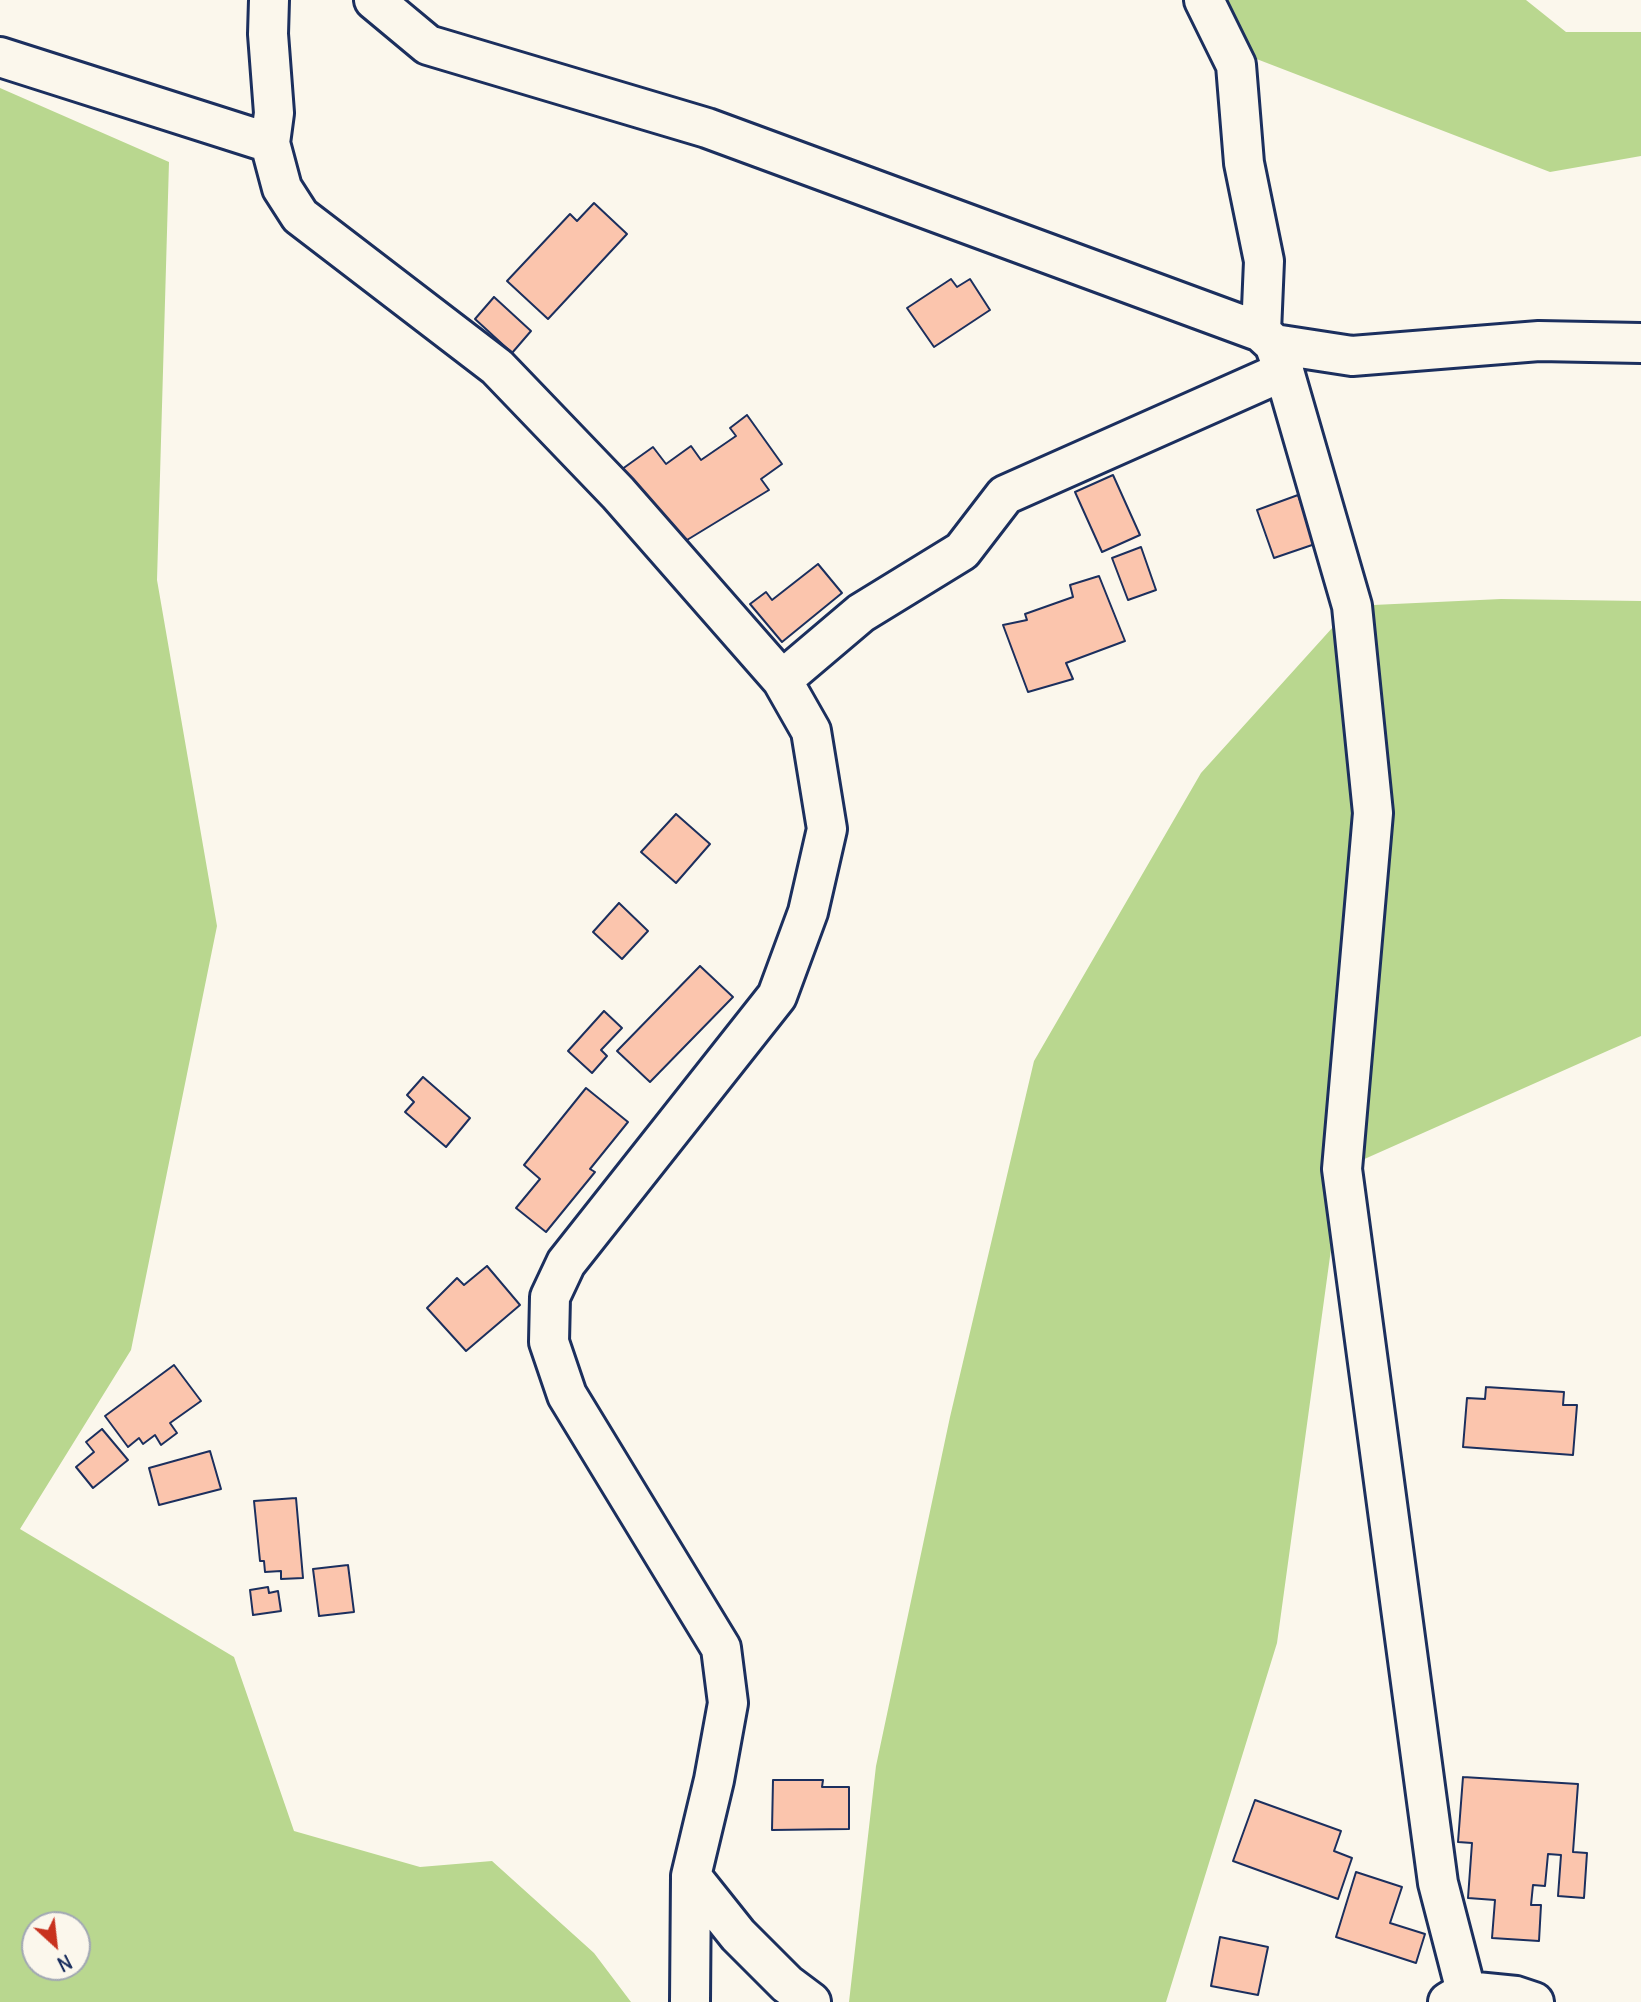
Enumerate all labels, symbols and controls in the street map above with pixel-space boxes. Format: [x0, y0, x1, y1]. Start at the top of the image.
north arrow [21, 1911, 91, 1981]
text: N [53, 1949, 76, 1977]

